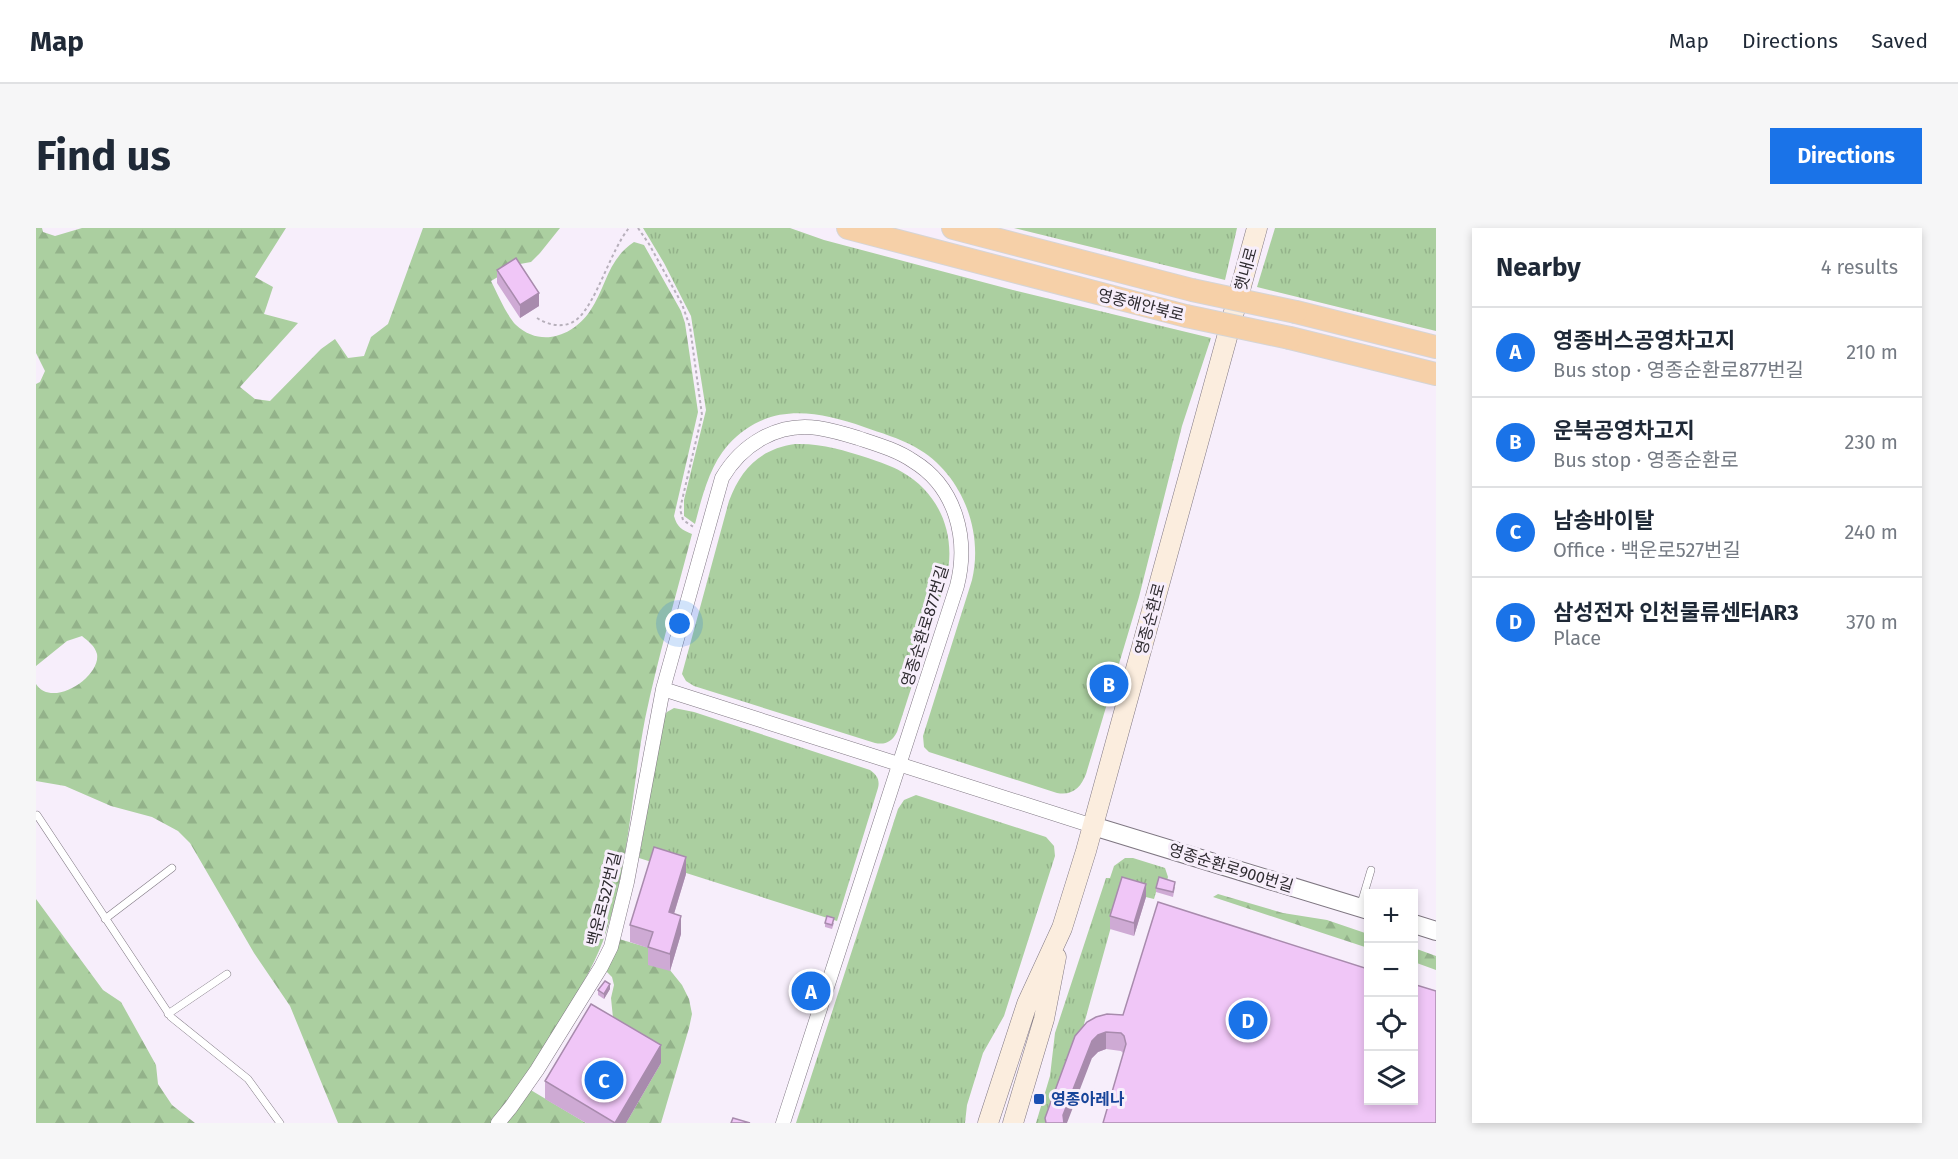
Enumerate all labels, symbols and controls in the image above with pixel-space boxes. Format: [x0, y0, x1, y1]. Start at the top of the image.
text: Map [30, 25, 84, 58]
text: Map [1669, 28, 1709, 54]
text: Directions [1742, 28, 1838, 54]
text: Saved [1871, 28, 1928, 54]
button: Directions [1770, 128, 1922, 184]
text: Find us [36, 131, 171, 181]
street label: 햇내로 [1231, 245, 1261, 293]
text: Nearby [1496, 252, 1581, 283]
text: 4 results [1821, 255, 1898, 279]
street label: 영종해안북로 [1096, 285, 1186, 325]
text: 영종버스공영차고지 [1553, 327, 1735, 354]
text: A [1510, 340, 1521, 364]
text: 210 m [1846, 340, 1898, 364]
text: Bus stop · 영종순환로877번길 [1553, 358, 1804, 382]
text: 운북공영차고지 [1553, 417, 1695, 444]
text: B [1509, 430, 1522, 454]
text: 230 m [1845, 430, 1898, 454]
text: Bus stop · 영종순환로 [1553, 448, 1739, 472]
text: 남송바이탈 [1553, 507, 1654, 534]
text: C [1510, 520, 1521, 544]
text: 240 m [1844, 520, 1898, 544]
text: Office · 백운로527번길 [1553, 538, 1741, 562]
street label: 영종순환로877번길 [898, 563, 952, 689]
street label: 영종순환로 [1131, 581, 1169, 657]
text: 삼성전자 인천물류센터AR3 [1553, 599, 1799, 626]
your location [665, 609, 694, 638]
text: D [1509, 610, 1522, 634]
text: 370 m [1846, 610, 1898, 634]
text: Place [1553, 626, 1601, 650]
pin: B [1090, 662, 1128, 706]
street label: 영종순환로900번길 [1166, 840, 1296, 896]
street label: 백운로527번길 [583, 850, 625, 948]
map controls [1364, 889, 1418, 1105]
button: + [1364, 889, 1418, 943]
button: − [1364, 943, 1418, 997]
pin: A [792, 968, 830, 1014]
button: locate [1364, 997, 1418, 1051]
pin: D [1228, 998, 1268, 1042]
button: layers [1364, 1051, 1418, 1105]
pin: C [584, 1058, 624, 1102]
place label: 영종아레나 [1051, 1090, 1125, 1109]
marker: 영종아레나 [1032, 1092, 1046, 1106]

